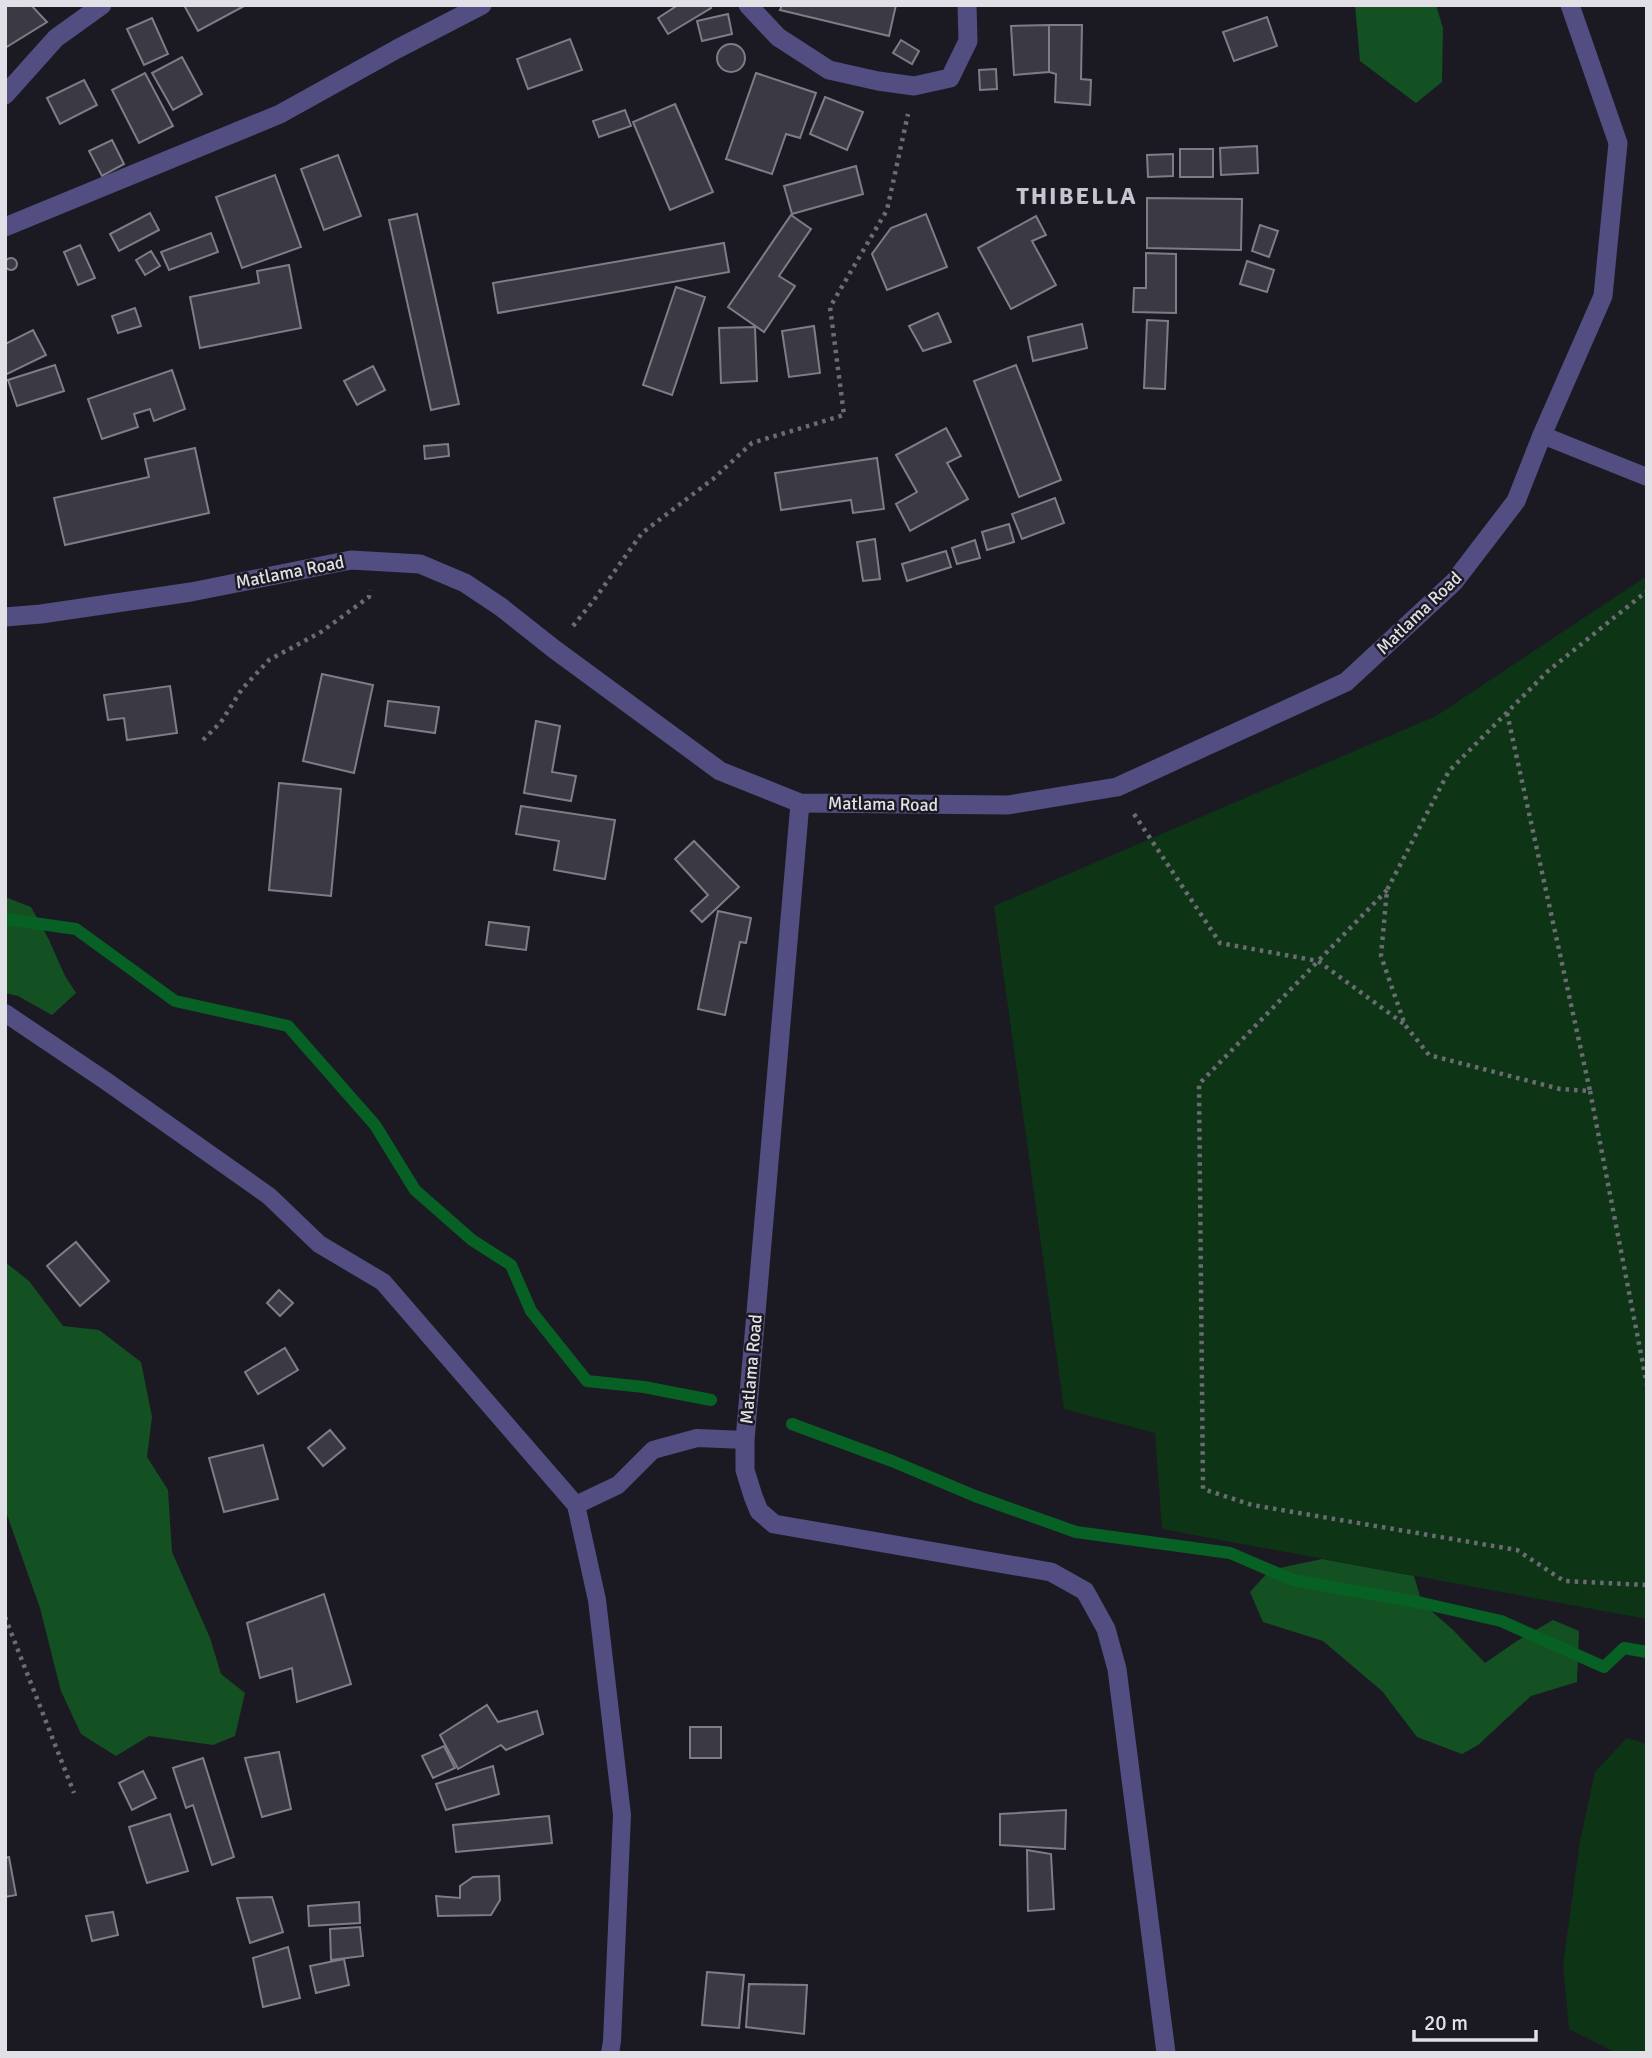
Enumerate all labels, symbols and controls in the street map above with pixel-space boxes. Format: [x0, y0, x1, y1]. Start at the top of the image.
district label: THIBELLA [1016, 181, 1138, 211]
street label: Matlama Road [234, 551, 346, 593]
street label: Matlama Road [1372, 567, 1466, 659]
street label: Matlama Road [828, 792, 938, 816]
street label: Matlama Road [735, 1313, 767, 1425]
scale bar [1414, 1998, 1536, 2042]
text: 20 m [1424, 2010, 1468, 2036]

